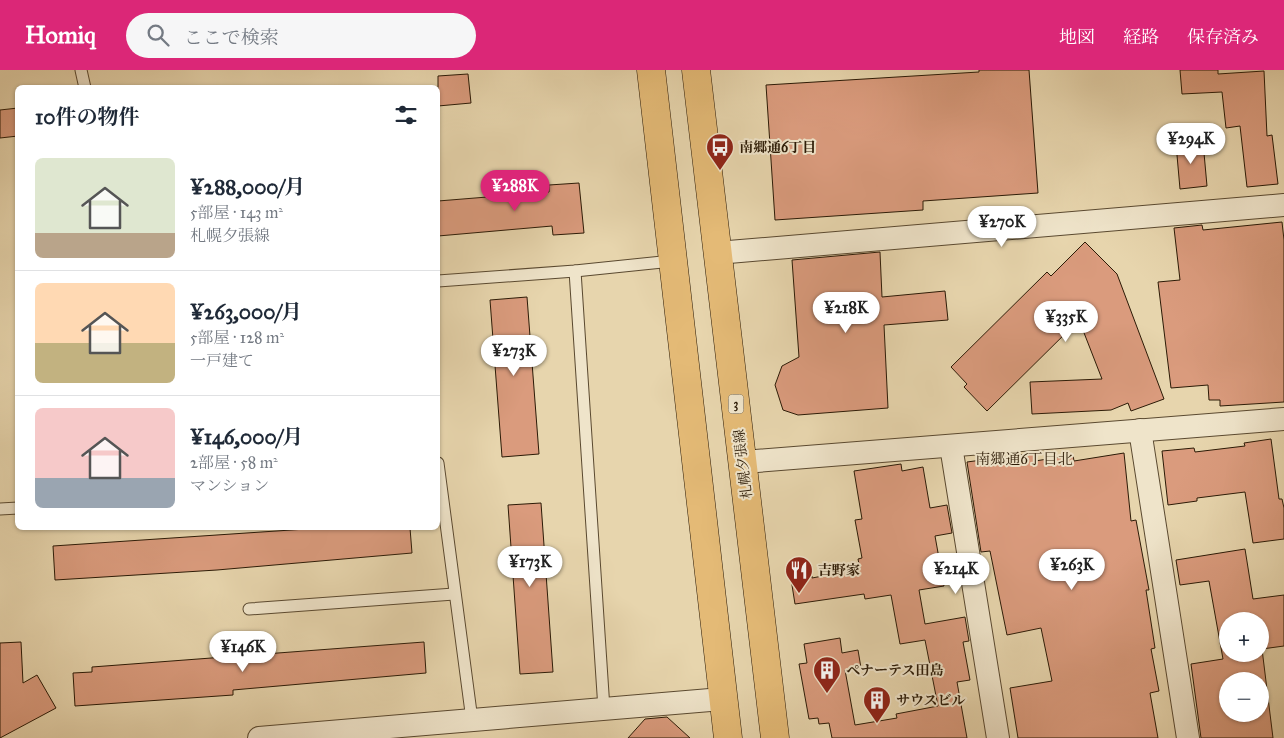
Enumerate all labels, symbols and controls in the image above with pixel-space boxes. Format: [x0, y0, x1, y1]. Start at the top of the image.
search box [126, 13, 476, 58]
text: Homiq [25, 20, 96, 50]
icon: search [144, 21, 172, 49]
text: ここで検索 [184, 26, 279, 49]
text: 地図 [1059, 26, 1095, 48]
text: 経路 [1123, 26, 1159, 48]
text: 保存済み [1187, 26, 1259, 48]
icon: filters [392, 101, 420, 129]
text: 10件の物件 [35, 104, 139, 130]
pin: ¥294K [1156, 122, 1226, 165]
text: ¥294K [1167, 129, 1215, 148]
bus stop icon: 南郷通6丁目 [705, 132, 735, 171]
place label: 南郷通6丁目 [739, 139, 816, 156]
pin: ¥288K [480, 170, 550, 212]
text: ¥288,000/月 [190, 174, 305, 200]
text: ¥288K [492, 176, 538, 195]
icon: home [75, 178, 135, 238]
text: 5部屋 · 143 m² [190, 203, 283, 222]
pin: ¥270K [967, 206, 1037, 248]
text: ¥270K [978, 212, 1026, 231]
text: 札幌夕張線 [190, 226, 270, 245]
pin: ¥218K [811, 292, 881, 334]
text: ¥218K [824, 298, 868, 317]
text: ¥263,000/月 [190, 299, 302, 325]
pin: ¥335K [1031, 300, 1101, 343]
icon: home [75, 303, 135, 363]
text: ¥335K [1045, 307, 1087, 326]
text: 5部屋 · 128 m² [190, 328, 284, 347]
pin: ¥273K [479, 334, 549, 377]
text: ¥273K [492, 341, 536, 360]
text: 一戸建て [190, 351, 254, 370]
road number: 3 [728, 394, 744, 414]
text: ¥146,000/月 [190, 424, 303, 450]
icon: home [75, 428, 135, 488]
street label: 札幌夕張線 [730, 428, 756, 500]
district label: 南郷通6丁目北 [975, 450, 1073, 468]
text: 2部屋 · 58 m² [190, 453, 278, 472]
text: マンション [190, 476, 269, 495]
pin: ¥173K [495, 546, 565, 588]
pin: ¥263K [1037, 548, 1107, 591]
text: ¥173K [508, 552, 552, 571]
pin: ¥214K [921, 552, 991, 595]
restaurant icon: 吉野家 [784, 555, 814, 594]
text: ¥263K [1050, 555, 1094, 574]
text: ¥214K [934, 559, 978, 578]
place label: 吉野家 [818, 562, 860, 579]
map controls [1219, 612, 1269, 722]
button: + [1219, 612, 1269, 662]
pin: ¥146K [208, 630, 278, 673]
text: ¥146K [220, 637, 266, 656]
building icon: ペナーテス田島 [812, 655, 842, 694]
place label: ペナーテス田島 [846, 662, 943, 679]
button: − [1219, 672, 1269, 722]
building icon: サウスビル [862, 685, 892, 724]
place label: サウスビル [896, 692, 966, 709]

